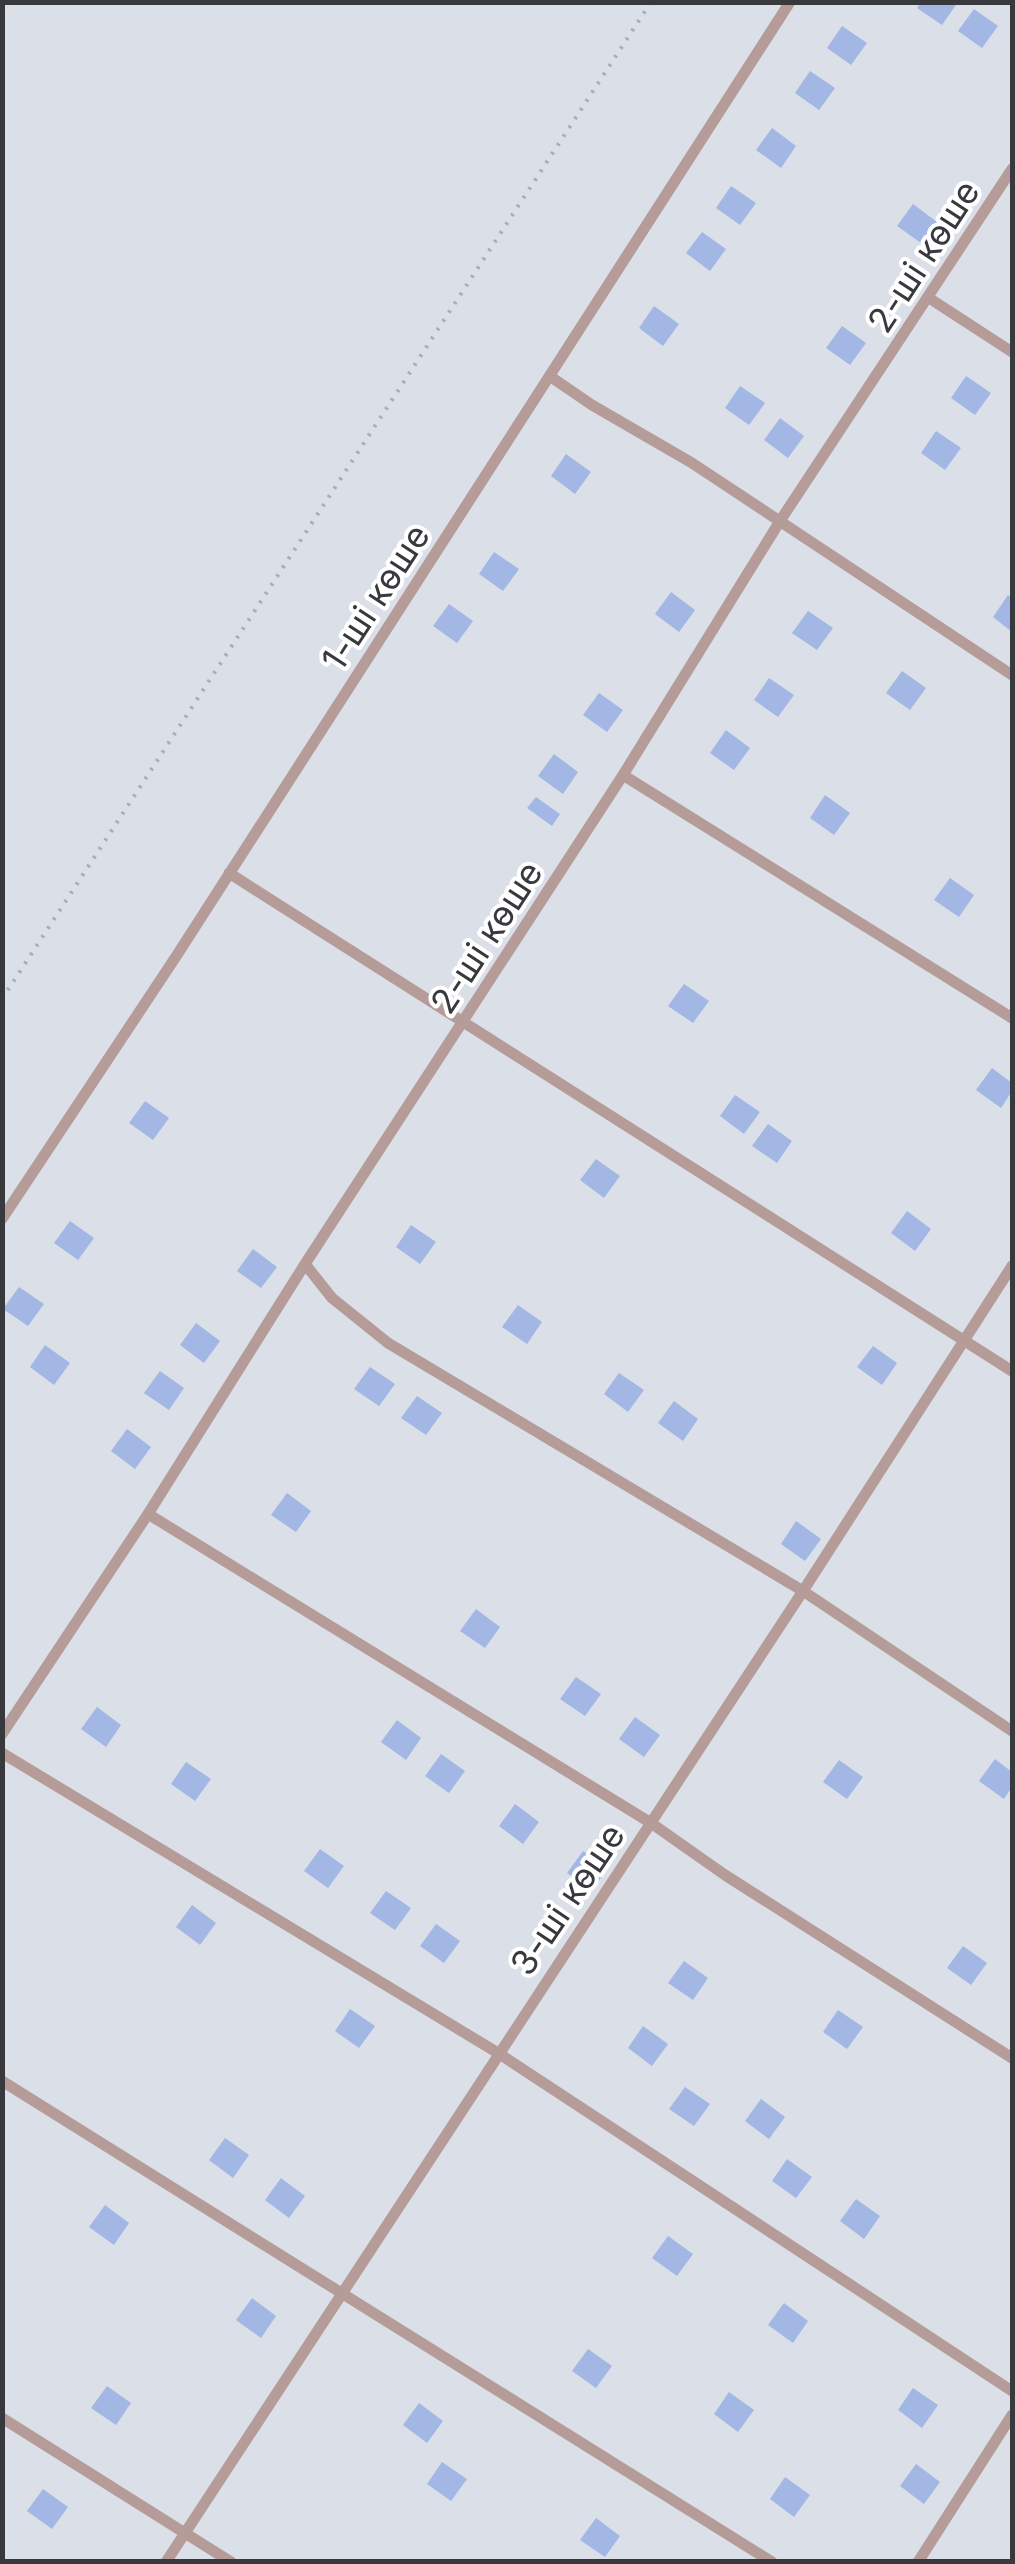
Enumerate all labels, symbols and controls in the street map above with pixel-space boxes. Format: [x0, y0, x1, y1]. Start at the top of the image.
street label: 2-ші көше [858, 172, 988, 340]
street label: 1-ші көше [312, 516, 438, 678]
street label: 2-ші көше [421, 853, 551, 1021]
street label: 3-ші көше [501, 1815, 633, 1983]

